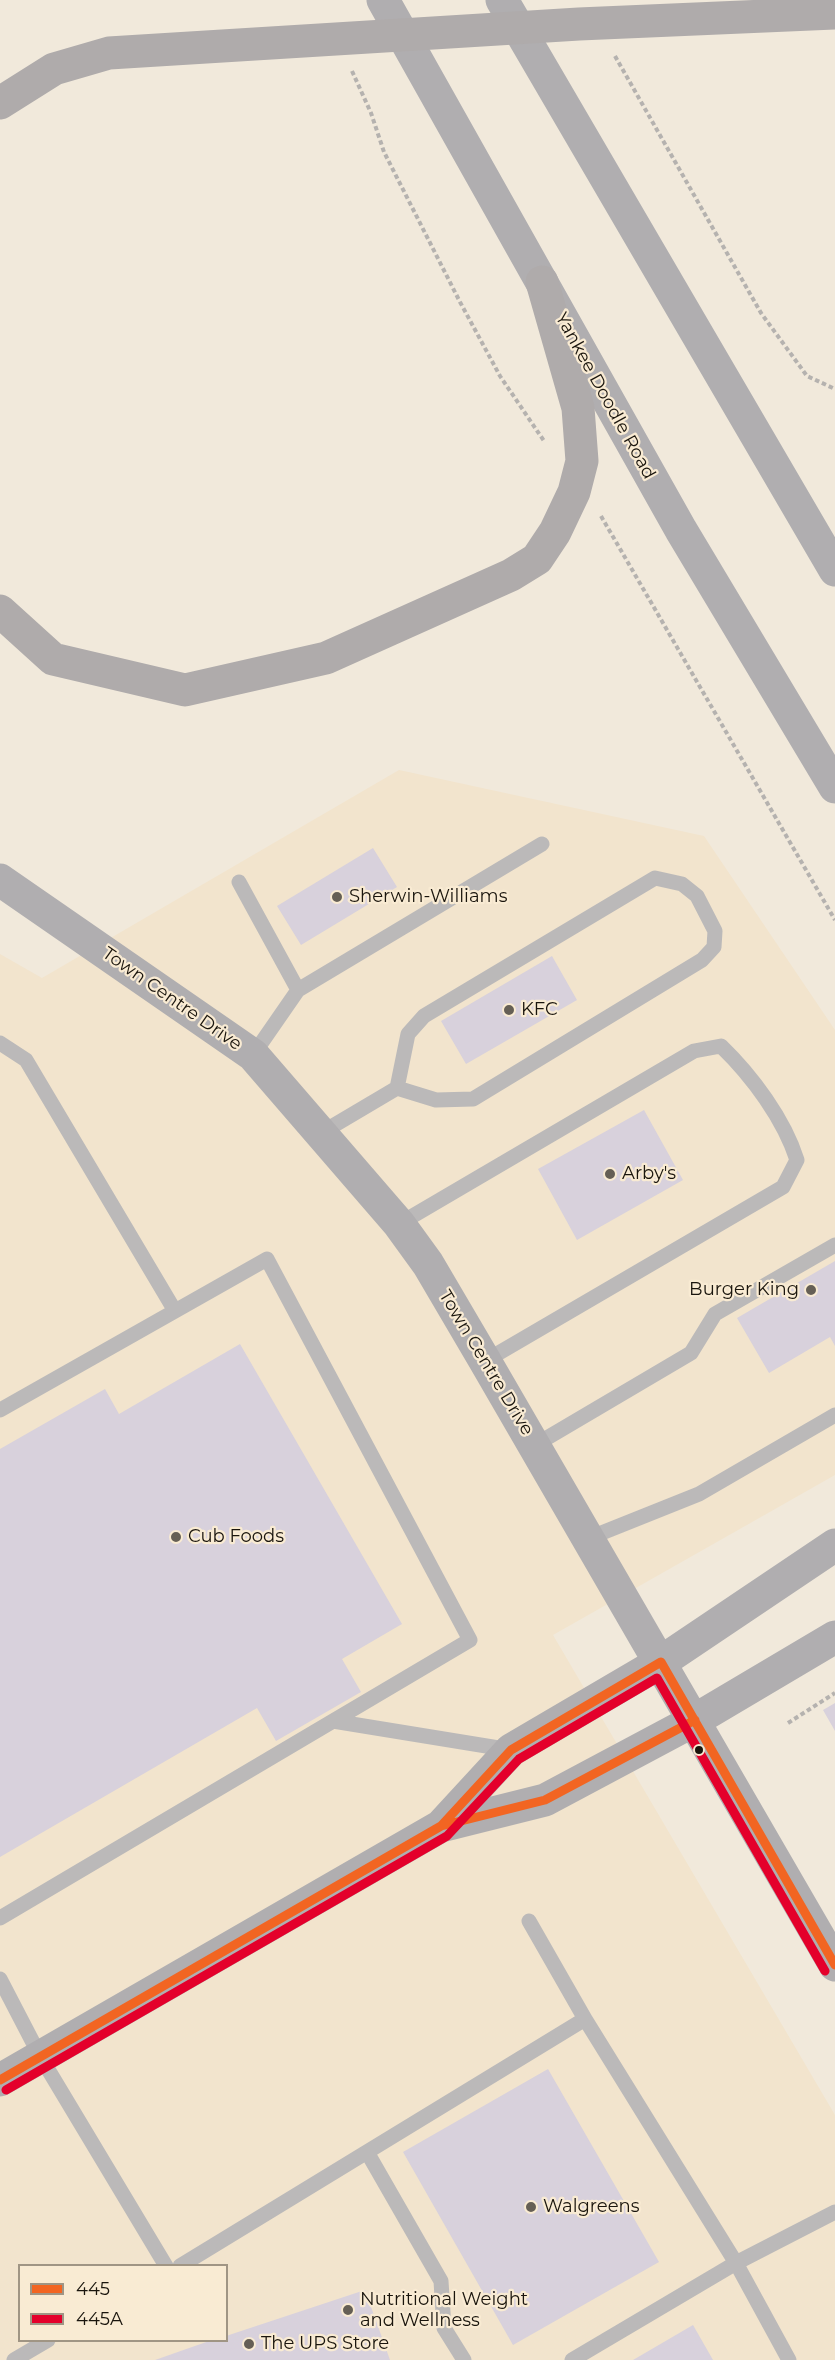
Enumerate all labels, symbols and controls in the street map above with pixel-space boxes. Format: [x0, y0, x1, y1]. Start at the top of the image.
street label: Yankee Doodle Road [550, 309, 660, 483]
place label: Sherwin-Williams [349, 886, 507, 908]
marker: Sherwin-Williams [330, 890, 344, 904]
street label: Town Centre Drive [98, 943, 246, 1055]
place label: KFC [521, 999, 558, 1021]
marker: KFC [502, 1003, 516, 1017]
place label: Arby's [622, 1163, 676, 1185]
marker: Arby's [603, 1167, 617, 1181]
place label: Burger King [689, 1279, 799, 1301]
marker: Burger King [804, 1283, 818, 1297]
street label: Town Centre Drive [434, 1287, 538, 1439]
place label: Cub Foods [188, 1526, 284, 1548]
marker: Cub Foods [169, 1530, 183, 1544]
unlabelled marker [693, 1744, 705, 1756]
place label: Walgreens [543, 2196, 639, 2218]
marker: Walgreens [524, 2200, 538, 2214]
legend [18, 2264, 228, 2342]
text: 445 [76, 2278, 110, 2300]
place label: Nutritional Weight and Wellness [360, 2289, 528, 2332]
marker: Nutritional Weight and Wellness [341, 2303, 355, 2317]
text: 445A [76, 2308, 123, 2330]
place label: The UPS Store [261, 2333, 389, 2355]
marker: The UPS Store [242, 2337, 256, 2351]

